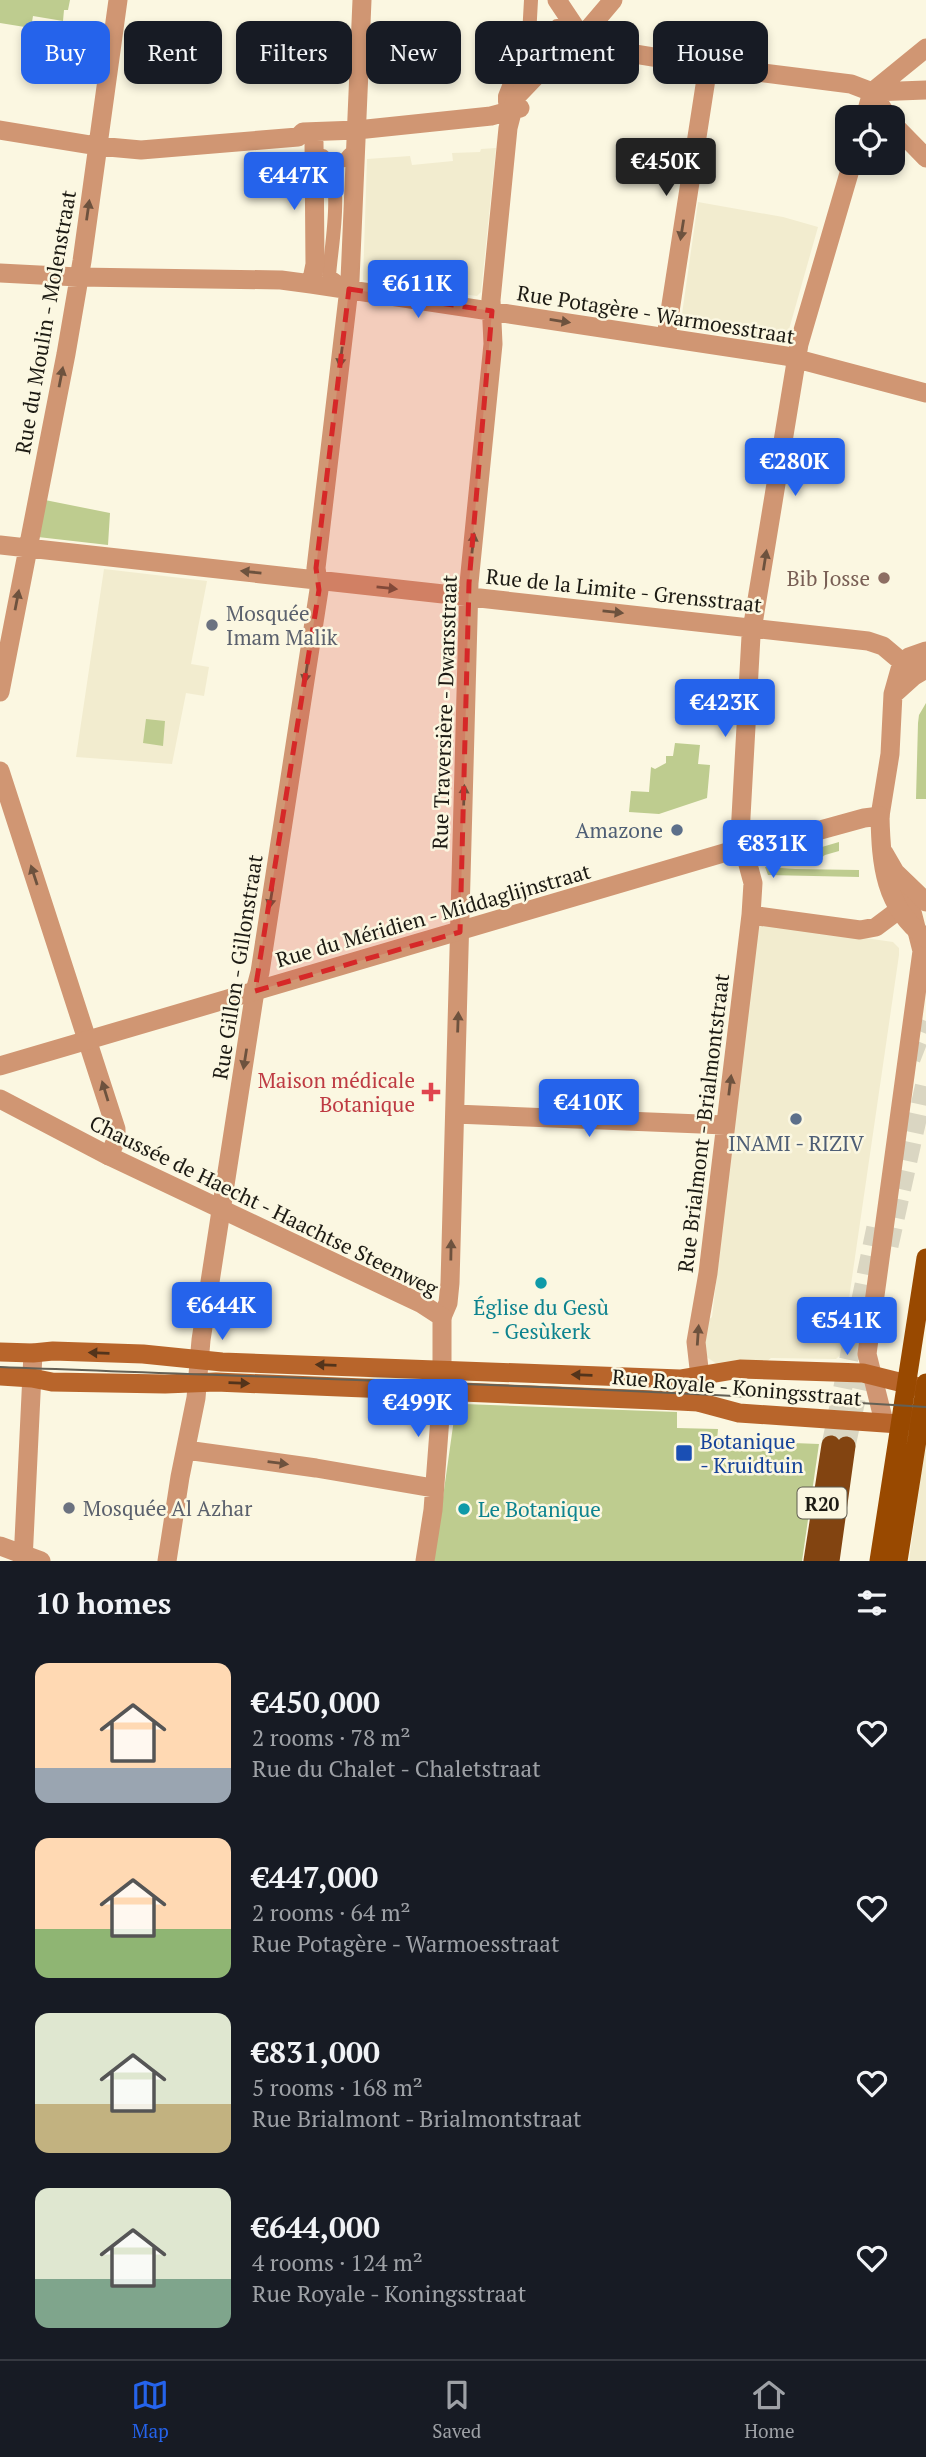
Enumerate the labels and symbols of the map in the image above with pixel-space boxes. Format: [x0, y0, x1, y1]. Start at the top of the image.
pin: €450K [617, 138, 715, 198]
pin: €447K [245, 152, 343, 212]
street label: Rue du Moulin - Molenstraat [8, 188, 82, 456]
one-way arrow [83, 198, 94, 220]
one-way arrow [676, 219, 687, 241]
pin: €611K [369, 260, 467, 320]
street label: Rue Potagère - Warmoesstraat [515, 278, 797, 350]
one-way arrow [549, 316, 571, 327]
one-way arrow [336, 346, 347, 368]
one-way arrow [56, 366, 67, 388]
pin: €280K [746, 438, 844, 498]
one-way arrow [467, 532, 478, 554]
one-way arrow [760, 549, 771, 571]
street label: Rue de la Limite - Grensstraat [485, 562, 763, 618]
place label: Bib Josse [787, 564, 870, 592]
one-way arrow [240, 567, 262, 578]
marker: Bib Josse [876, 570, 892, 586]
street label: Rue Traversière - Dwarsstraat [425, 574, 463, 850]
one-way arrow [376, 582, 398, 593]
one-way arrow [12, 589, 23, 611]
place label: Mosquée Imam Malik [226, 599, 338, 651]
one-way arrow [602, 607, 624, 618]
marker: Mosquée Imam Malik [204, 617, 220, 633]
one-way arrow [300, 662, 311, 684]
pin: €423K [676, 680, 774, 739]
one-way arrow [459, 784, 470, 806]
place label: Amazone [575, 816, 663, 844]
pin: €831K [724, 820, 822, 880]
marker: Amazone [669, 822, 685, 838]
street label: Rue Gillon - Gillonstraat [205, 852, 269, 1082]
street label: Rue du Méridien - Middaglijnstraat [272, 857, 594, 973]
one-way arrow [28, 865, 39, 886]
one-way arrow [266, 887, 277, 909]
street label: Rue Brialmont - Brialmontstraat [671, 972, 735, 1274]
one-way arrow [452, 1011, 463, 1033]
one-way arrow [240, 1048, 251, 1070]
place label: Maison médicale Botanique [258, 1066, 415, 1118]
one-way arrow [724, 1074, 735, 1096]
pin: €410K [540, 1080, 638, 1139]
one-way arrow [99, 1081, 109, 1102]
marker: Maison médicale Botanique [421, 1082, 441, 1102]
street label: Chaussée de Haecht - Haachtse Steenweg [85, 1108, 444, 1302]
marker: INAMI - RIZIV [788, 1111, 804, 1127]
place label: INAMI - RIZIV [728, 1129, 864, 1157]
one-way arrow [445, 1238, 457, 1260]
marker: Église du Gesù - Gesùkerk [533, 1275, 549, 1291]
pin: €644K [173, 1282, 271, 1342]
place label: Église du Gesù - Gesùkerk [473, 1293, 609, 1345]
pin: €541K [798, 1298, 896, 1357]
one-way arrow [693, 1324, 704, 1346]
one-way arrow [88, 1347, 110, 1358]
one-way arrow [315, 1360, 337, 1371]
street label: Rue Royale - Koningsstraat [611, 1362, 863, 1412]
one-way arrow [571, 1369, 593, 1380]
one-way arrow [228, 1377, 250, 1388]
pin: €499K [369, 1380, 467, 1439]
place label: Botanique - Kruidtuin [700, 1427, 804, 1479]
marker: Botanique - Kruidtuin [674, 1443, 694, 1463]
one-way arrow [267, 1458, 289, 1469]
road number: R20 [798, 1488, 846, 1518]
place label: Mosquée Al Azhar [83, 1494, 252, 1522]
place label: Le Botanique [478, 1495, 601, 1523]
marker: Mosquée Al Azhar [61, 1500, 77, 1516]
marker: Le Botanique [456, 1501, 472, 1517]

